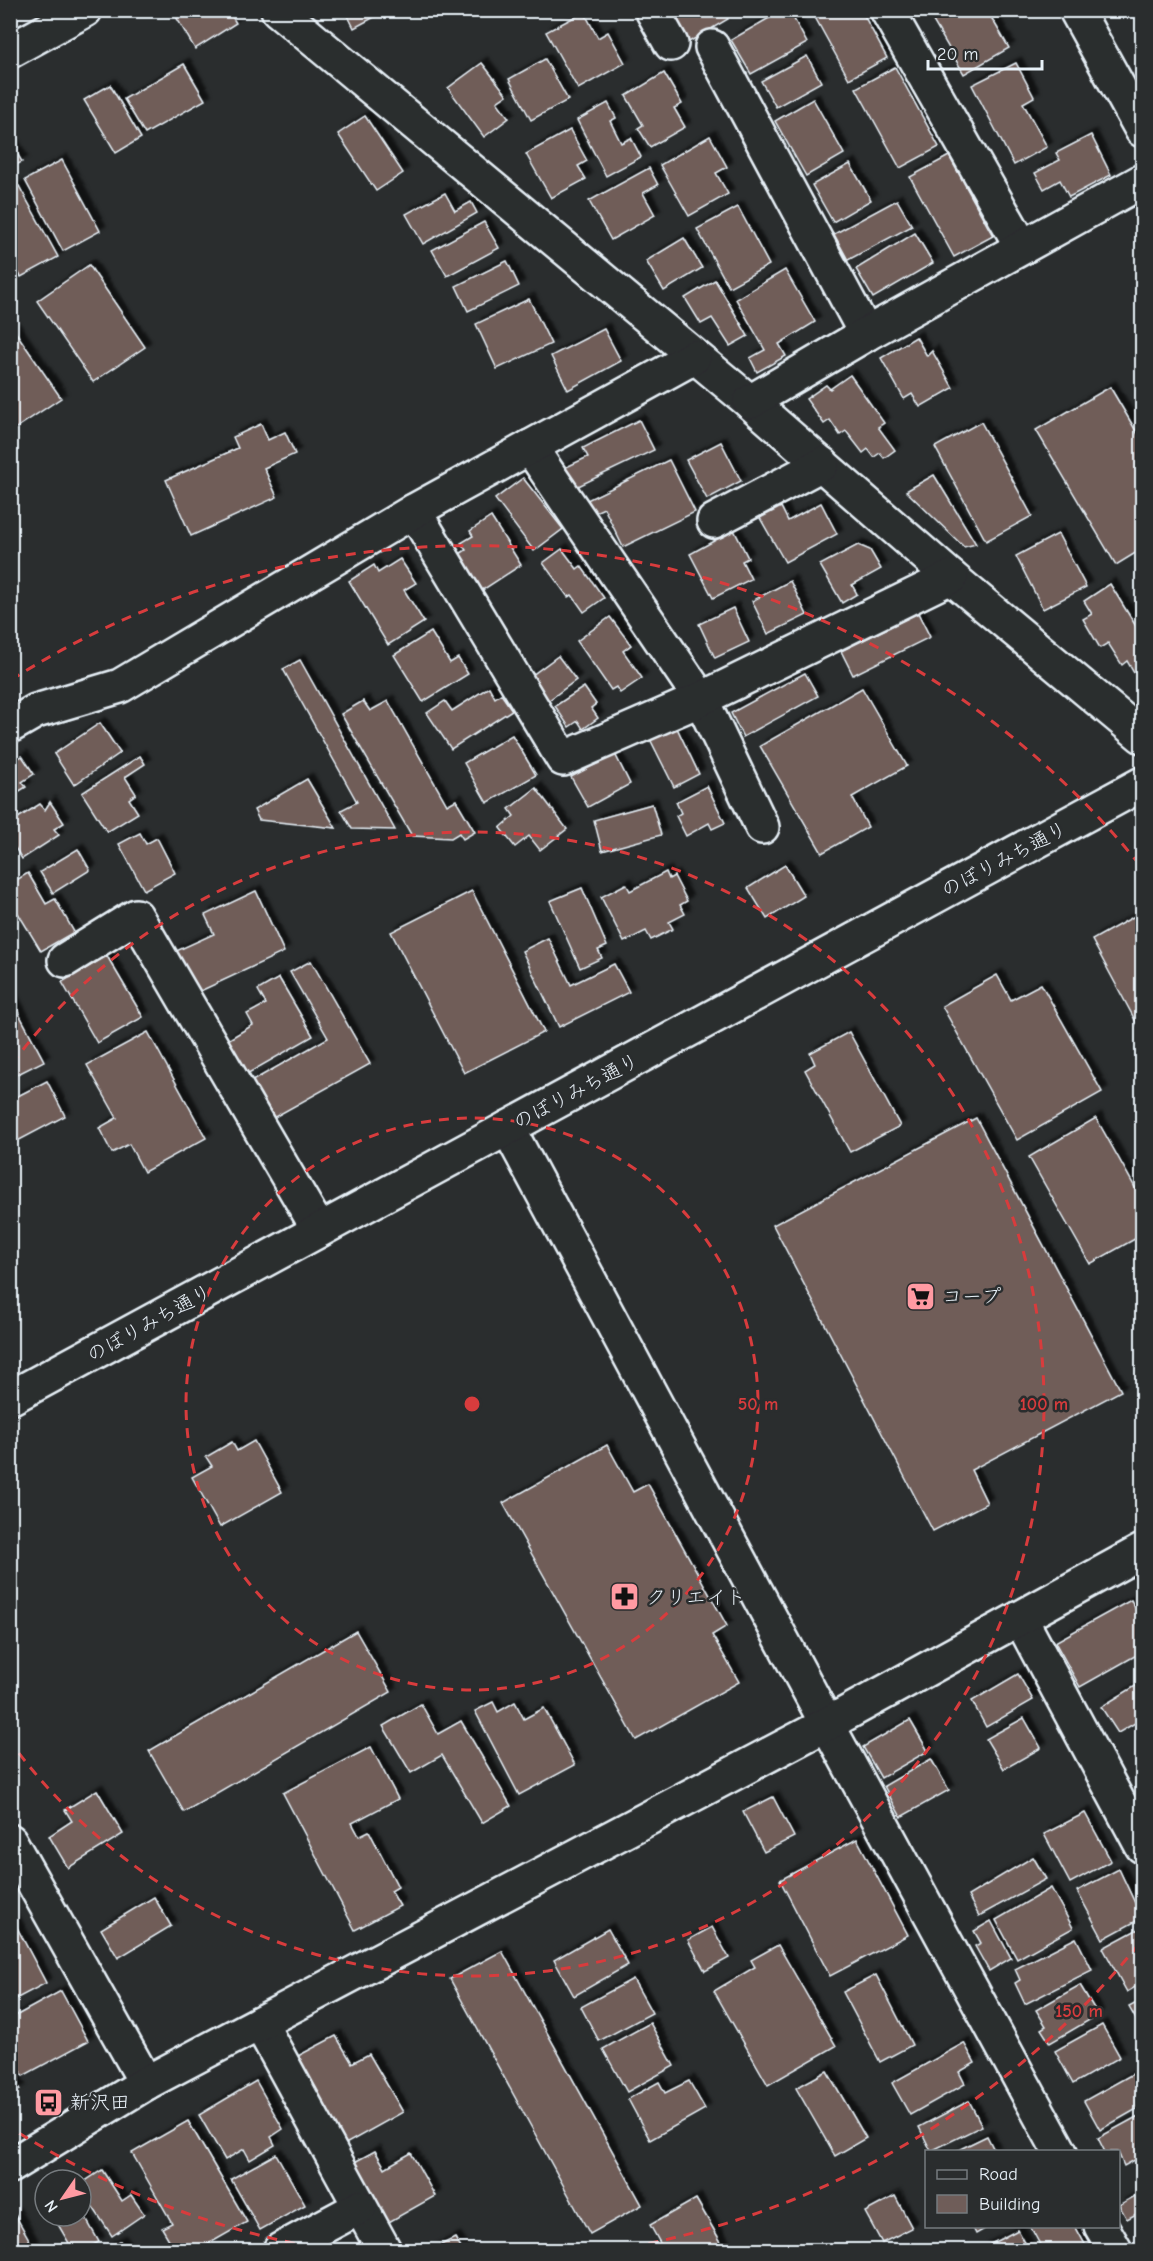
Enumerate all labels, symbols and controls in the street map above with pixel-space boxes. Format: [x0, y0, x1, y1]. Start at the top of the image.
scale bar [928, 33, 1042, 71]
text: 20 m [937, 44, 978, 65]
street label: のぼりみち通り [937, 817, 1071, 902]
street label: のぼりみち通り [509, 1049, 643, 1134]
street label: のぼりみち通り [83, 1280, 216, 1367]
supermarket icon: コープ [905, 1280, 937, 1312]
place label: コープ [942, 1285, 1001, 1308]
centre of rings [462, 1394, 482, 1414]
text: 50 m [738, 1394, 778, 1415]
text: 100 m [1020, 1394, 1068, 1415]
pharmacy icon: クリエイト [609, 1581, 641, 1613]
place label: クリエイト [646, 1586, 746, 1609]
text: 150 m [1055, 2001, 1103, 2022]
bus stop icon: 新沢田 [33, 2086, 65, 2118]
place label: 新沢田 [70, 2091, 130, 2114]
legend [925, 2150, 1120, 2228]
text: Road [979, 2164, 1018, 2185]
north arrow [33, 2168, 93, 2228]
text: Building [979, 2194, 1041, 2215]
text: N [41, 2197, 62, 2215]

